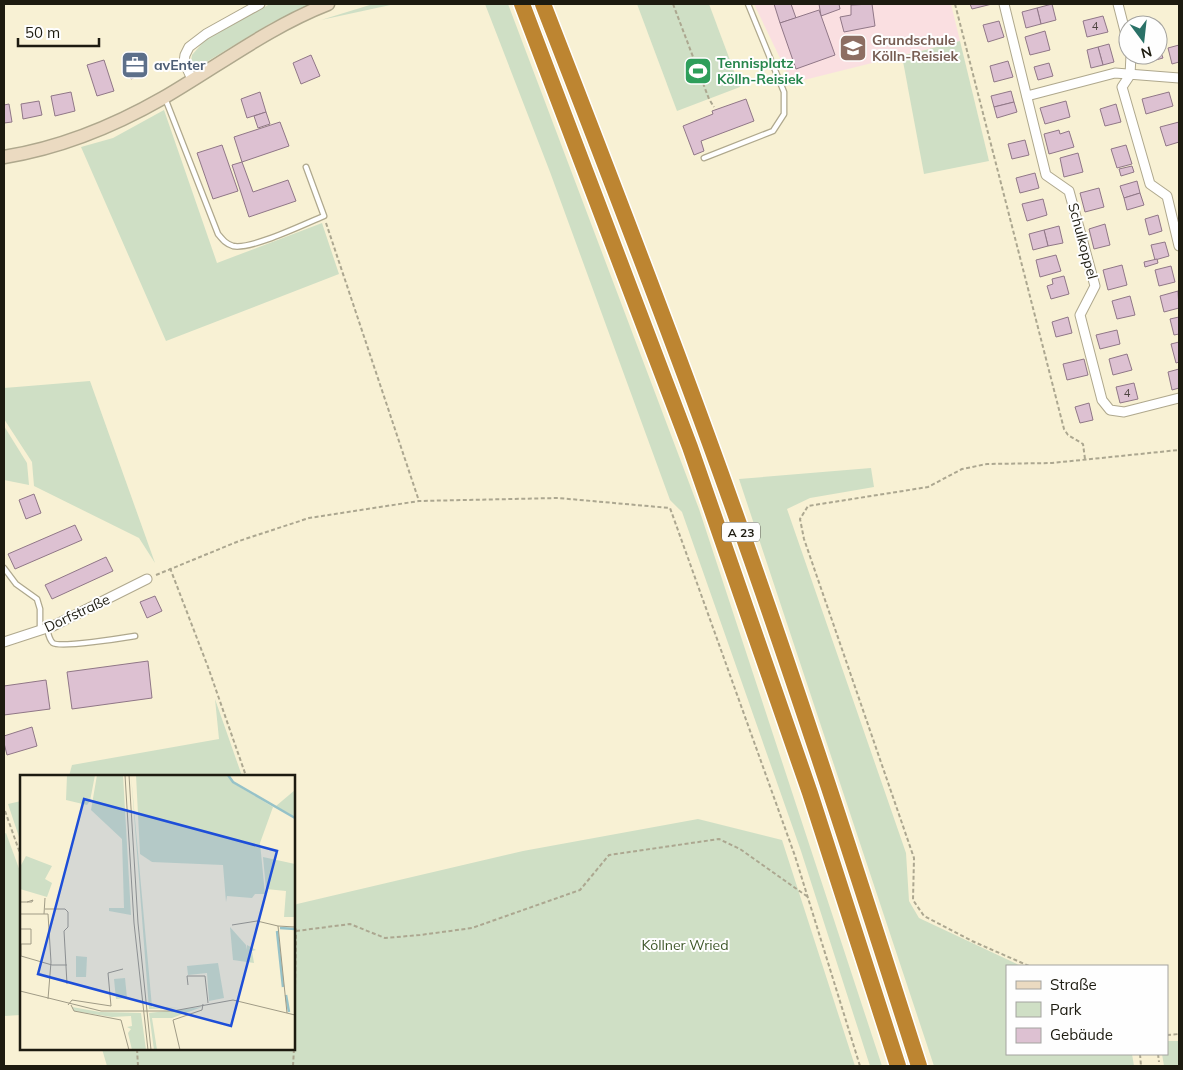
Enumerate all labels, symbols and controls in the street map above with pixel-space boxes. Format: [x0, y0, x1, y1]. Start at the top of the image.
scale bar [18, 15, 99, 47]
north arrow [1118, 15, 1168, 65]
house number: 4 [1092, 19, 1099, 33]
text: 50 m [25, 23, 60, 42]
place label: Grundschule Kölln-Reisiek [872, 31, 959, 65]
school or university icon: Grundschule Kölln-Reisiek [838, 33, 868, 63]
text: N [1139, 42, 1154, 63]
office icon: avEnter [120, 50, 150, 80]
place label: Tennisplatz Kölln-Reisiek [717, 54, 804, 88]
place label: avEnter [154, 56, 206, 74]
sports icon: Tennisplatz Kölln-Reisiek [683, 56, 713, 86]
street label: Schulkoppel [1064, 201, 1102, 281]
house number: 4 [1124, 386, 1131, 400]
road number: A 23 [722, 522, 760, 542]
street label: Dorfstraße [41, 590, 113, 636]
inset map [20, 775, 295, 1050]
park label: Köllner Wried [641, 936, 729, 954]
legend [1006, 965, 1168, 1055]
text: Straße [1050, 975, 1097, 994]
text: Park [1050, 1000, 1082, 1019]
text: Gebäude [1050, 1025, 1113, 1044]

